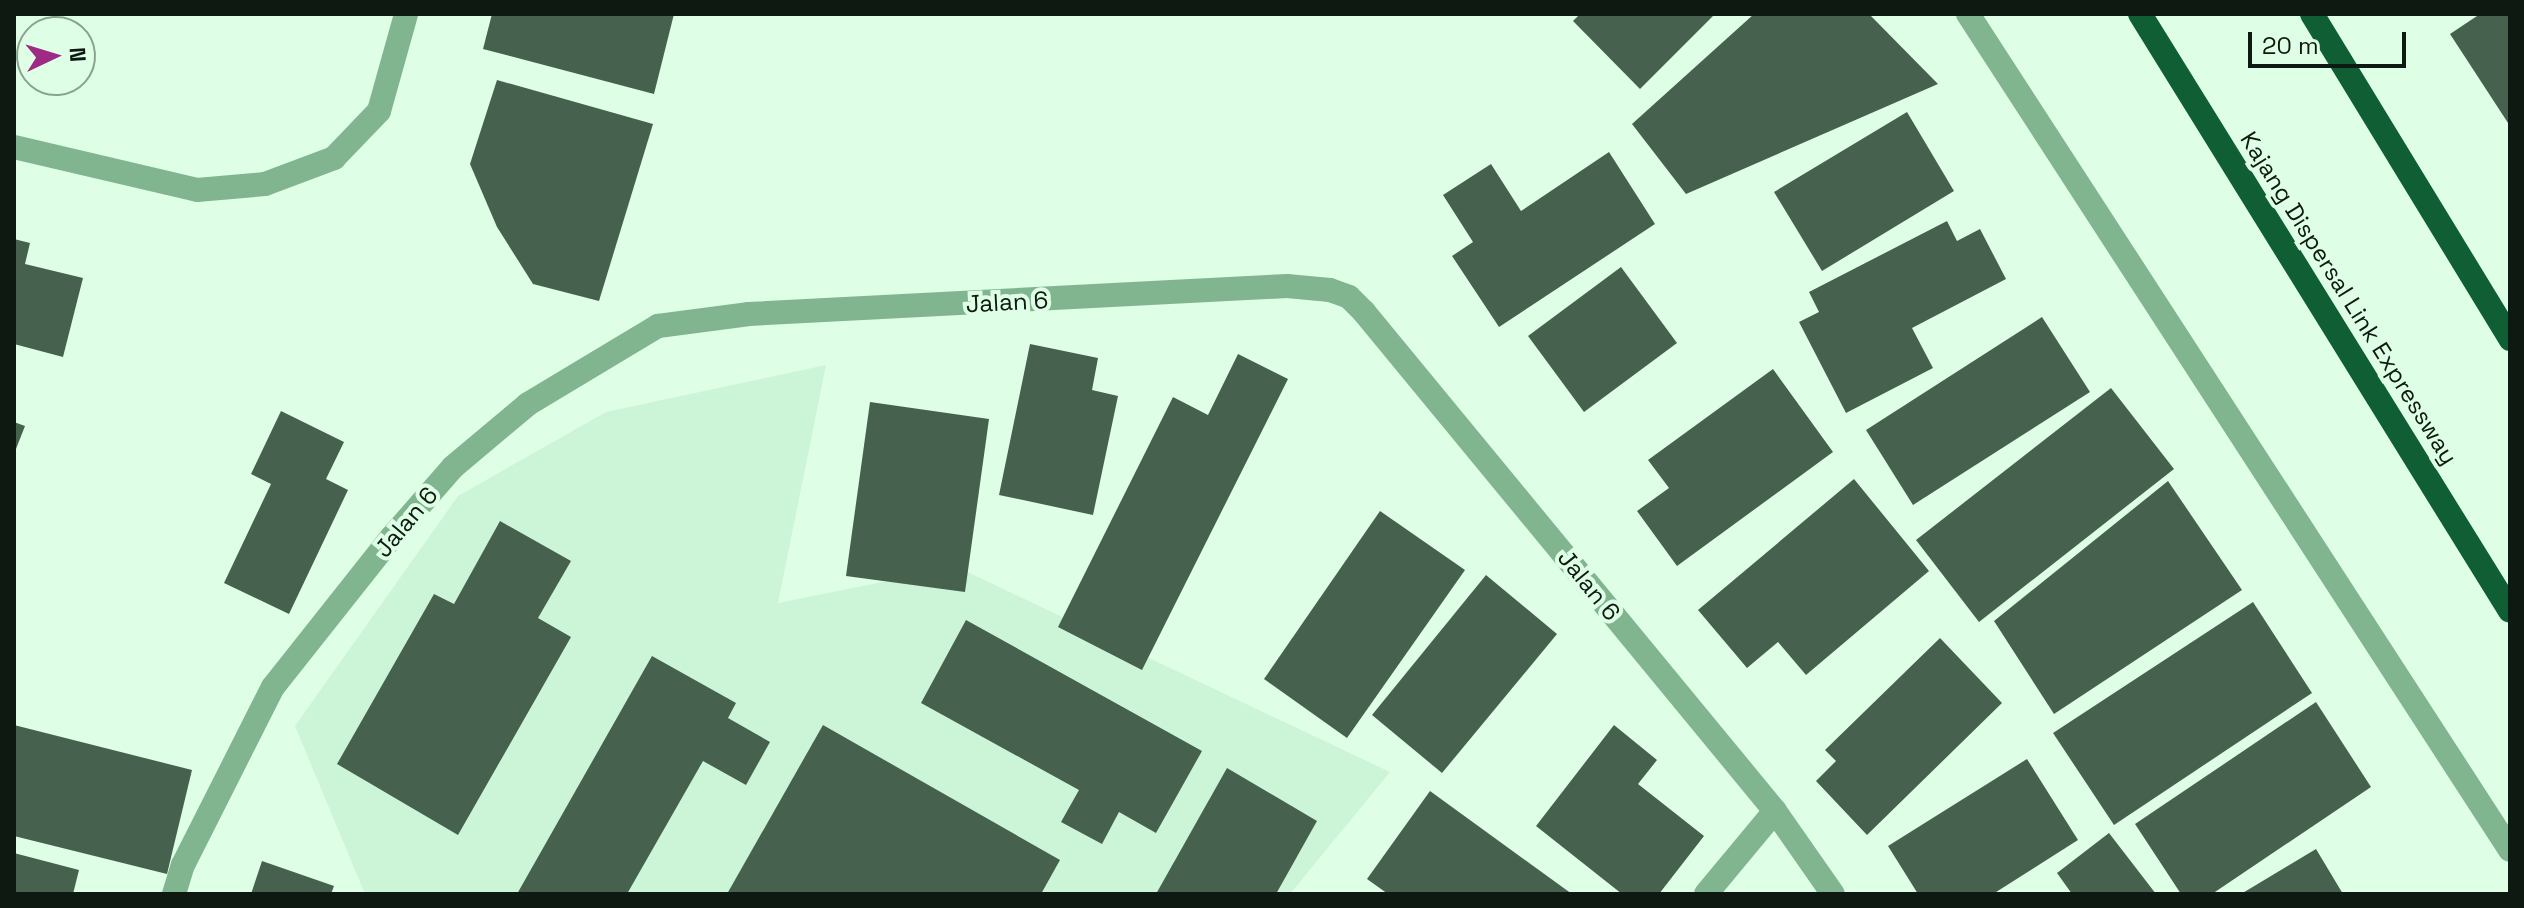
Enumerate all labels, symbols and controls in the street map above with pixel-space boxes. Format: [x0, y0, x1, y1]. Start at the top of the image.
north arrow [16, 16, 96, 96]
scale bar [2252, 16, 2410, 66]
text: 20 m [2262, 30, 2319, 61]
text: N [63, 46, 92, 63]
street label: Kajang Dispersal Link Expressway [2234, 126, 2464, 470]
street label: Jalan 6 [965, 285, 1049, 319]
street label: Jalan 6 [368, 481, 444, 563]
street label: Jalan 6 [1552, 544, 1626, 626]

